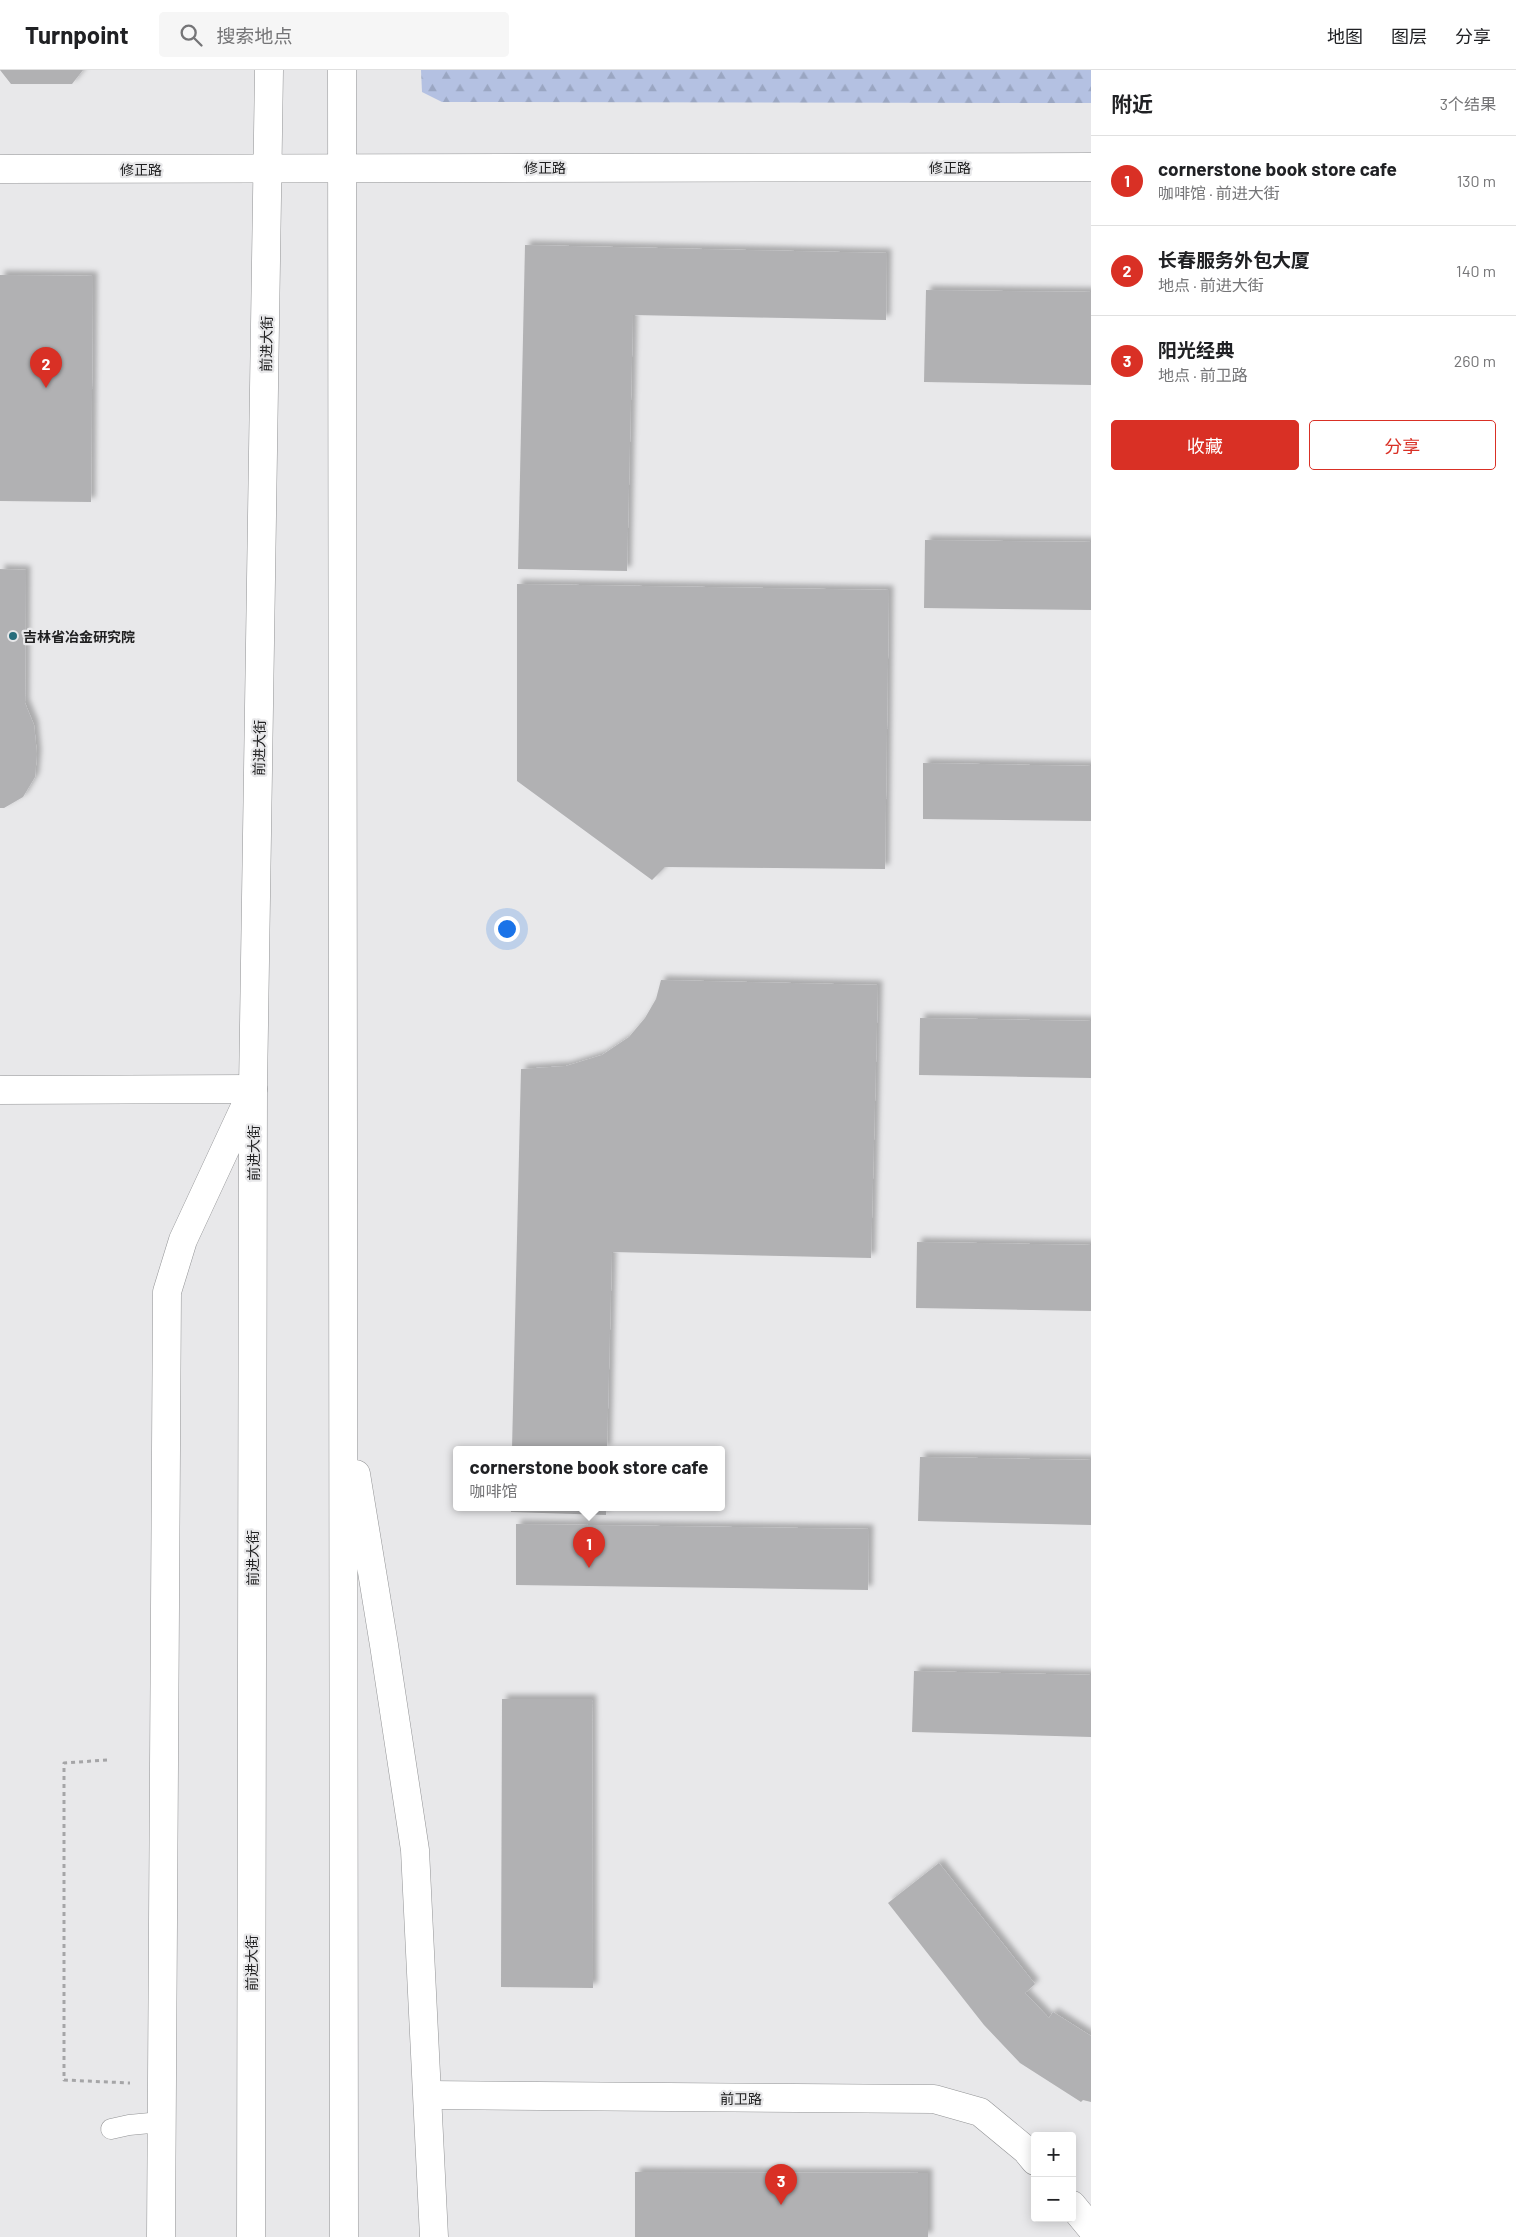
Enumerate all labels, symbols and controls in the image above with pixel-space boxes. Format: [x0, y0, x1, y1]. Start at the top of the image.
search box [159, 12, 509, 57]
text: Turnpoint [25, 20, 129, 49]
icon: search [177, 21, 205, 49]
text: 搜索地点 [217, 24, 293, 47]
text: 地图 [1327, 25, 1363, 47]
text: 图层 [1391, 25, 1427, 47]
text: 分享 [1455, 25, 1491, 47]
text: 附近 [1111, 91, 1153, 116]
text: 3个结果 [1440, 94, 1496, 113]
text: cornerstone book store cafe [1158, 157, 1397, 180]
street label: 修正路 [524, 159, 566, 176]
street label: 修正路 [929, 159, 971, 176]
street label: 修正路 [120, 161, 162, 178]
text: 1 [1124, 171, 1130, 190]
text: 130 m [1457, 171, 1496, 190]
text: 咖啡馆 · 前进大街 [1158, 183, 1280, 202]
text: 长春服务外包大厦 [1158, 248, 1310, 271]
text: 2 [1123, 261, 1131, 280]
text: 140 m [1456, 261, 1496, 280]
text: 地点 · 前进大街 [1158, 275, 1264, 294]
street label: 前进大街 [257, 316, 275, 372]
text: 阳光经典 [1158, 338, 1234, 361]
pin: 2 [30, 347, 62, 388]
text: 3 [1123, 351, 1131, 370]
text: 260 m [1454, 351, 1496, 370]
text: 地点 · 前卫路 [1158, 365, 1248, 384]
button: 收藏 [1111, 420, 1299, 470]
button: 分享 [1309, 420, 1496, 470]
place label: 吉林省冶金研究院 [23, 628, 135, 645]
marker: 吉林省冶金研究院 [7, 630, 19, 642]
street label: 前进大街 [250, 720, 268, 776]
your location [494, 916, 520, 942]
street label: 前进大街 [245, 1125, 262, 1181]
popup [453, 1446, 725, 1511]
text: cornerstone book store cafe [470, 1455, 708, 1478]
text: 咖啡馆 [470, 1481, 518, 1500]
pin: 1 [573, 1527, 605, 1568]
street label: 前进大街 [244, 1530, 261, 1586]
street label: 前进大街 [243, 1935, 260, 1991]
street label: 前卫路 [720, 2090, 762, 2107]
map controls [1031, 2132, 1076, 2222]
button: + [1031, 2132, 1076, 2177]
pin: 3 [765, 2164, 797, 2205]
button: − [1031, 2177, 1076, 2222]

